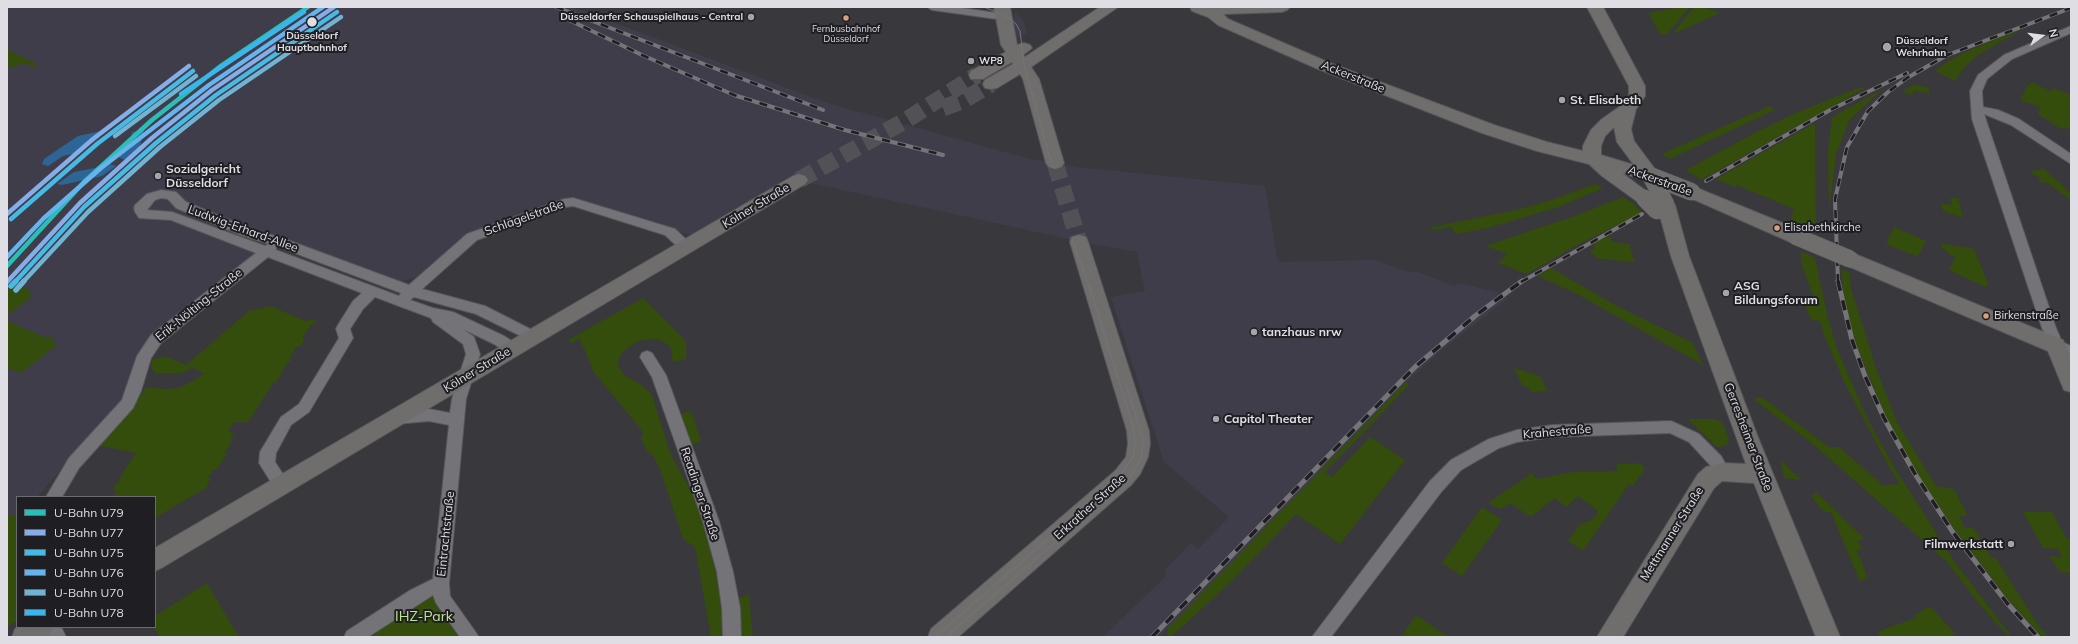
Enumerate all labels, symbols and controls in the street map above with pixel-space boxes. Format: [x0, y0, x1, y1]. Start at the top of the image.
place label: Düsseldorfer Schauspielhaus - Central [560, 11, 743, 23]
marker: Düsseldorfer Schauspielhaus - Central [746, 12, 756, 22]
marker: Fernbusbahnhof Düsseldorf [841, 13, 851, 23]
marker: Düsseldorf Hauptbahnhof [305, 15, 319, 29]
north arrow [2022, 16, 2062, 56]
place label: Fernbusbahnhof Düsseldorf [812, 24, 880, 45]
text: N [2046, 27, 2061, 39]
place label: Düsseldorf Hauptbahnhof [277, 30, 347, 54]
place label: Düsseldorf Wehrhahn [1896, 35, 1948, 58]
marker: Düsseldorf Wehrhahn [1881, 41, 1893, 53]
place label: WP8 [979, 55, 1003, 67]
marker: WP8 [966, 56, 976, 66]
street label: Ackerstraße [1319, 58, 1387, 96]
place label: St. Elisabeth [1570, 93, 1641, 107]
marker: St. Elisabeth [1557, 95, 1567, 105]
place label: Sozialgericht Düsseldorf [166, 162, 240, 190]
street label: Ackerstraße [1626, 163, 1694, 199]
marker: Sozialgericht Düsseldorf [153, 171, 163, 181]
street label: Kölner Straße [720, 180, 792, 232]
street label: Schlägelstraße [483, 197, 565, 239]
street label: Ludwig-Erhard-Allee [186, 202, 300, 256]
place label: Elisabethkirche [1784, 221, 1861, 235]
marker: Elisabethkirche [1772, 223, 1782, 233]
street label: Erik-Nölting-Straße [153, 266, 245, 344]
place label: ASG Bildungsforum [1734, 279, 1818, 307]
marker: ASG Bildungsforum [1721, 288, 1731, 298]
place label: Birkenstraße [1994, 309, 2059, 323]
marker: Birkenstraße [1981, 311, 1991, 321]
place label: tanzhaus nrw [1262, 325, 1342, 339]
marker: tanzhaus nrw [1249, 327, 1259, 337]
street label: Kölner Straße [441, 344, 513, 396]
street label: Gerresheimer Straße [1721, 381, 1775, 493]
place label: Capitol Theater [1224, 412, 1312, 426]
marker: Capitol Theater [1211, 414, 1221, 424]
street label: Krahestraße [1522, 422, 1592, 442]
street label: Readinger Straße [677, 446, 723, 542]
street label: Erkrather Straße [1051, 471, 1129, 543]
street label: Mettmanner Straße [1637, 484, 1707, 584]
street label: Eintrachtstraße [434, 491, 458, 577]
legend [16, 496, 156, 628]
text: U-Bahn U79 [54, 505, 124, 520]
text: U-Bahn U77 [54, 525, 124, 540]
place label: Filmwerkstatt [1924, 537, 2003, 551]
marker: Filmwerkstatt [2006, 539, 2016, 549]
text: U-Bahn U75 [54, 545, 124, 560]
text: U-Bahn U76 [54, 565, 124, 580]
text: U-Bahn U70 [54, 585, 124, 600]
text: U-Bahn U78 [54, 605, 124, 620]
park label: IHZ-Park [395, 609, 453, 625]

